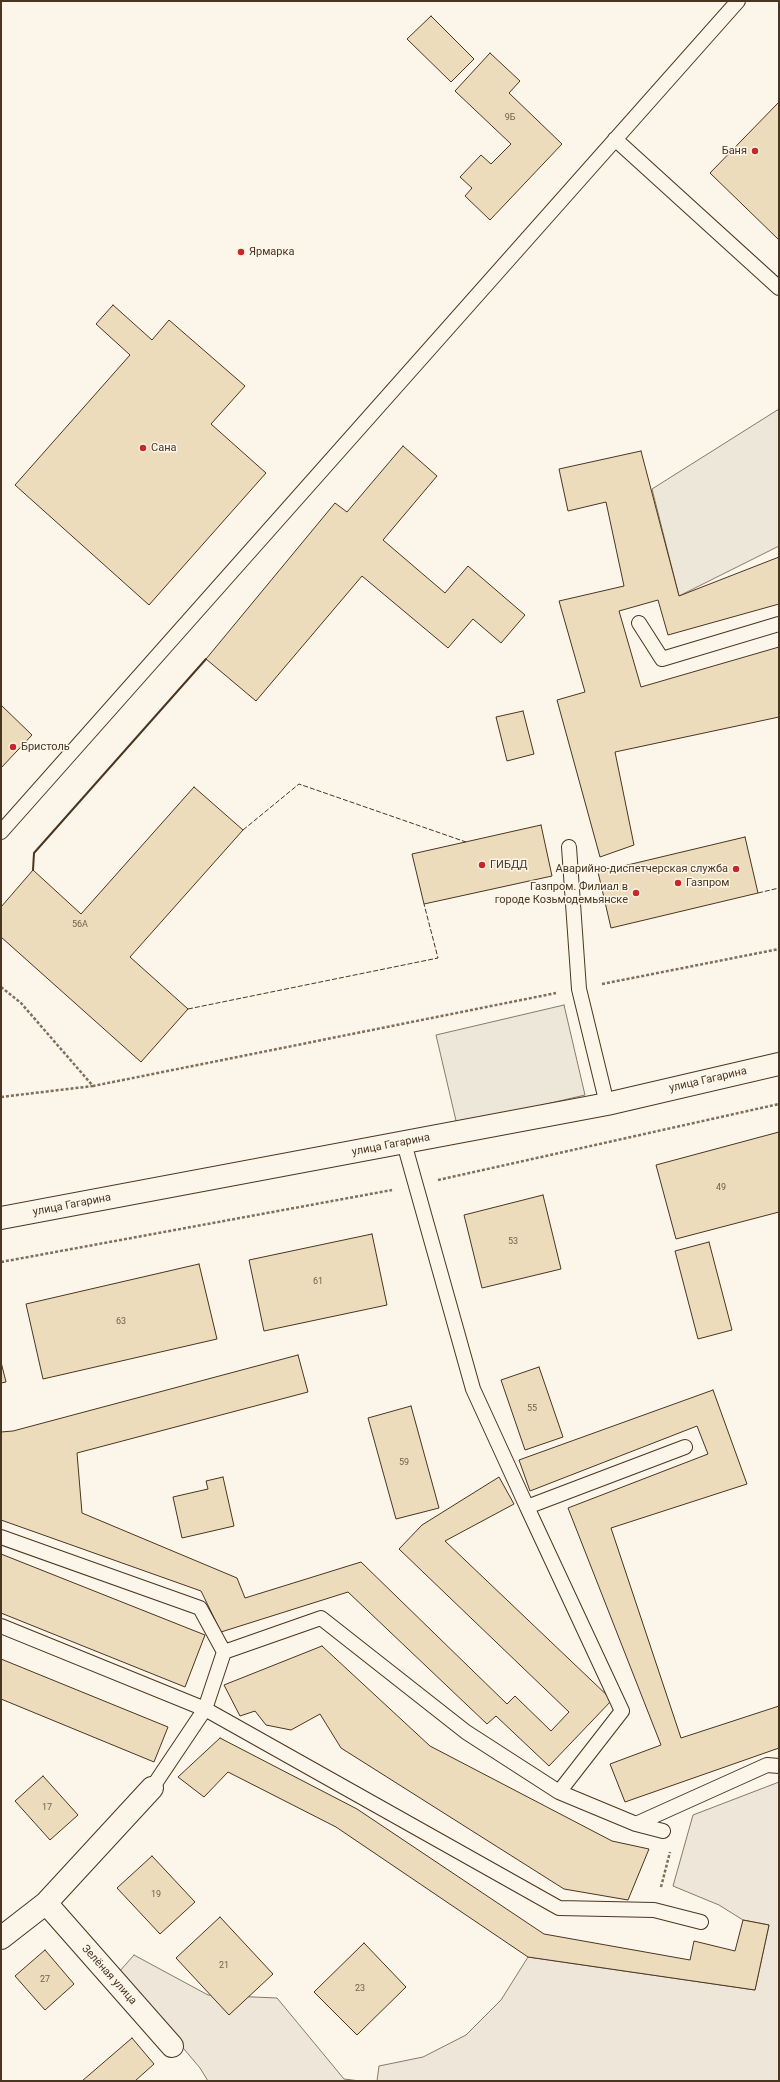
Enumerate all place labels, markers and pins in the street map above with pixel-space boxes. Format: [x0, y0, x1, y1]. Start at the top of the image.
place label: Баня [722, 144, 747, 158]
marker: Баня [750, 146, 760, 156]
place label: Ярмарка [249, 245, 294, 259]
marker: Ярмарка [236, 247, 246, 257]
place label: Сана [151, 441, 176, 455]
marker: Сана [138, 443, 148, 453]
place label: Бристоль [21, 740, 70, 754]
marker: Бристоль [8, 742, 18, 752]
place label: ГИБДД [490, 858, 528, 872]
marker: ГИБДД [477, 860, 487, 870]
place label: Аварийно-диспетчерская служба [556, 862, 728, 876]
marker: Аварийно-диспетчерская служба [731, 864, 741, 874]
place label: Газпром [686, 876, 730, 890]
marker: Газпром [673, 878, 683, 888]
place label: Газпром. Филиал в городе Козьмодемьянске [495, 880, 628, 906]
marker: Газпром. Филиал в городе Козьмодемьянске [631, 888, 641, 898]

